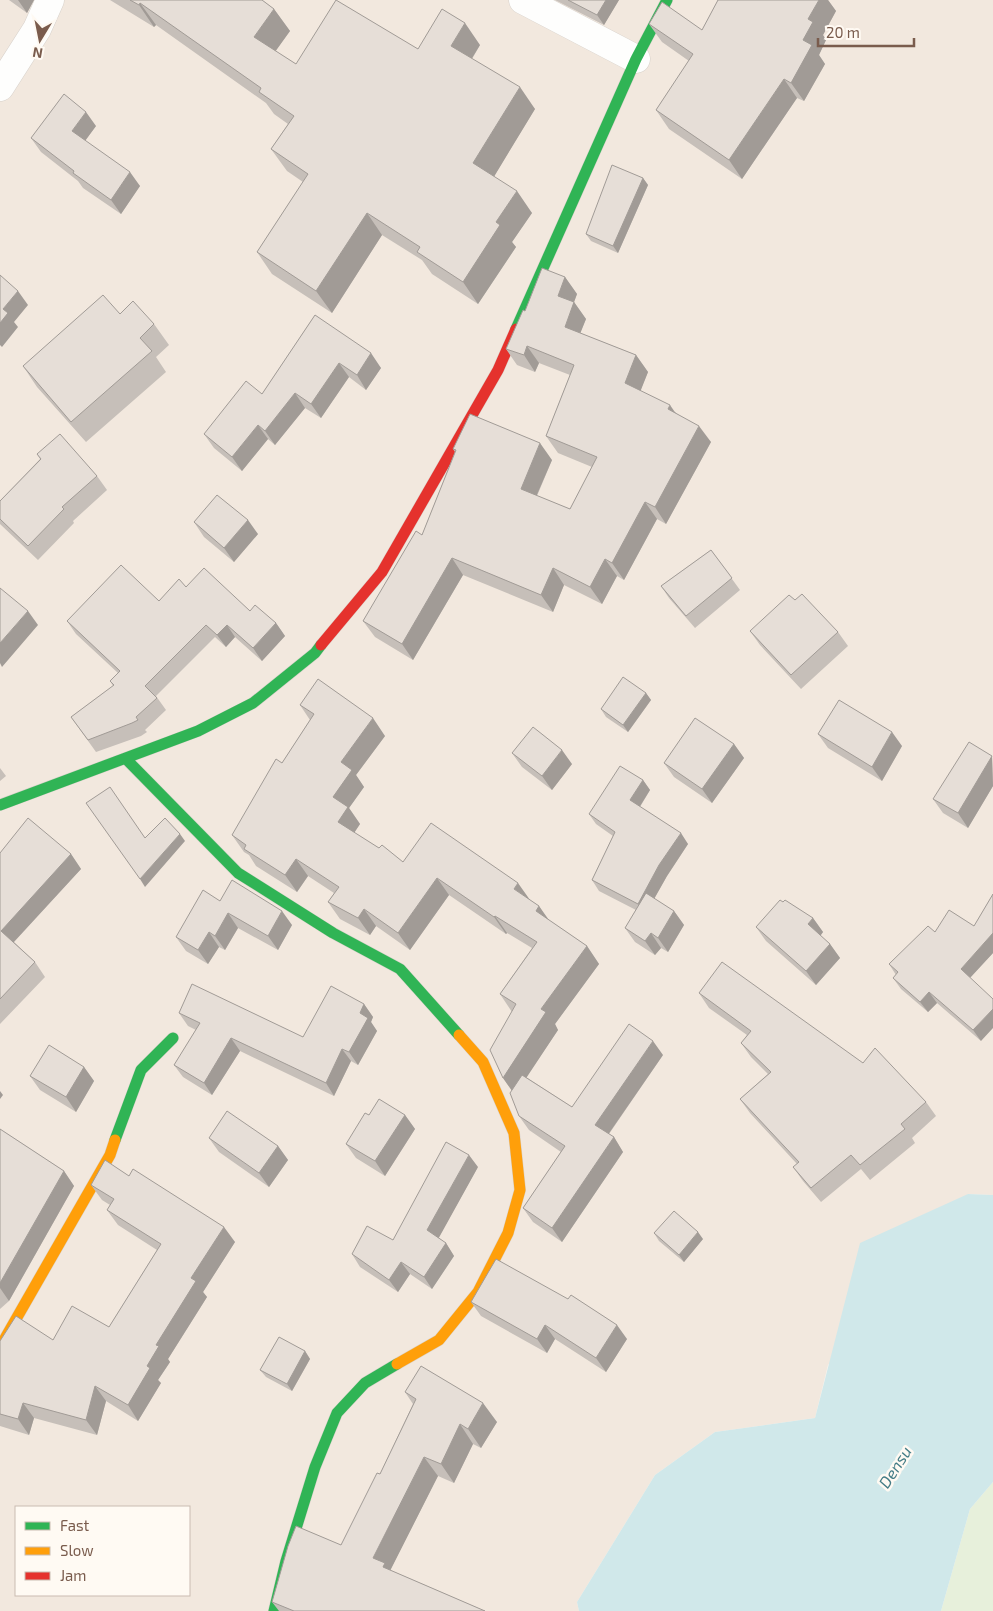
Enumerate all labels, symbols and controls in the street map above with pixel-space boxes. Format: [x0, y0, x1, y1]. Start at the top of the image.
north arrow [15, 15, 65, 65]
scale bar [818, 15, 914, 47]
text: 20 m [826, 23, 860, 41]
text: N [31, 44, 44, 63]
water label: Densu [874, 1442, 915, 1491]
legend [15, 1506, 190, 1596]
text: Fast [60, 1516, 90, 1534]
text: Slow [60, 1541, 94, 1559]
text: Jam [60, 1566, 86, 1584]

